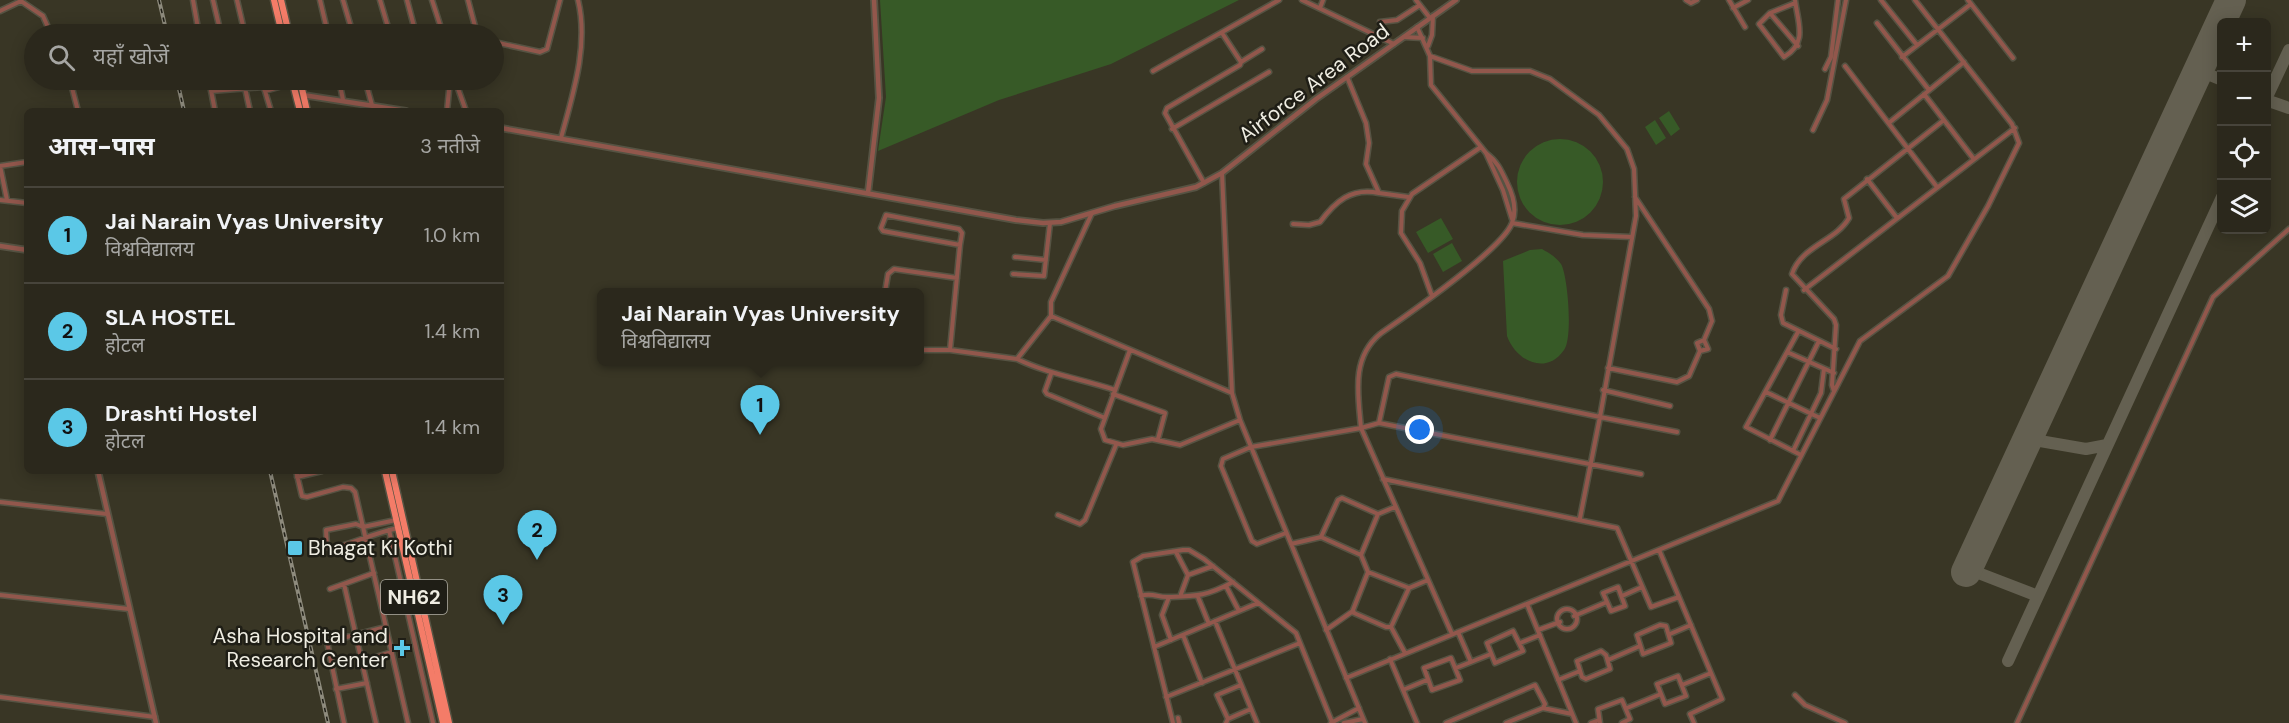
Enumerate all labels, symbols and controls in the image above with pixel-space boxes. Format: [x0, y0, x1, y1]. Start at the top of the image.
street label: Airforce Area Road [1233, 17, 1395, 149]
map controls [2217, 18, 2271, 234]
button: + [2217, 18, 2271, 72]
search box [24, 24, 504, 90]
icon: search [45, 41, 78, 74]
text: यहाँ खोजें [93, 42, 169, 71]
button: − [2217, 72, 2271, 126]
button: locate [2217, 126, 2271, 180]
text: आस-पास [48, 129, 155, 163]
text: 3 नतीजे [420, 133, 480, 159]
button: layers [2217, 180, 2271, 234]
text: Jai Narain Vyas University [105, 207, 384, 236]
text: 1 [64, 222, 71, 248]
text: 1.0 km [424, 222, 480, 248]
text: विश्वविद्यालय [105, 236, 194, 262]
popup [597, 288, 924, 366]
text: Jai Narain Vyas University [621, 299, 900, 328]
text: SLA HOSTEL [105, 303, 236, 332]
text: 2 [62, 318, 73, 344]
text: 1.4 km [424, 318, 480, 344]
text: विश्वविद्यालय [621, 328, 710, 354]
text: होटल [105, 332, 144, 358]
pin: 1 [740, 386, 780, 435]
text: Drashti Hostel [105, 399, 257, 428]
text: 3 [61, 414, 74, 440]
text: 1.4 km [424, 414, 480, 440]
your location [1405, 415, 1434, 444]
text: होटल [105, 428, 144, 454]
pin: 2 [518, 510, 556, 560]
place label: Bhagat Ki Kothi [308, 534, 453, 562]
marker: Bhagat Ki Kothi [286, 539, 304, 557]
pin: 3 [484, 576, 522, 625]
road number: NH62 [381, 580, 447, 614]
place label: Asha Hospital and Research Center [212, 622, 388, 674]
marker: Asha Hospital and Research Center [393, 639, 411, 657]

